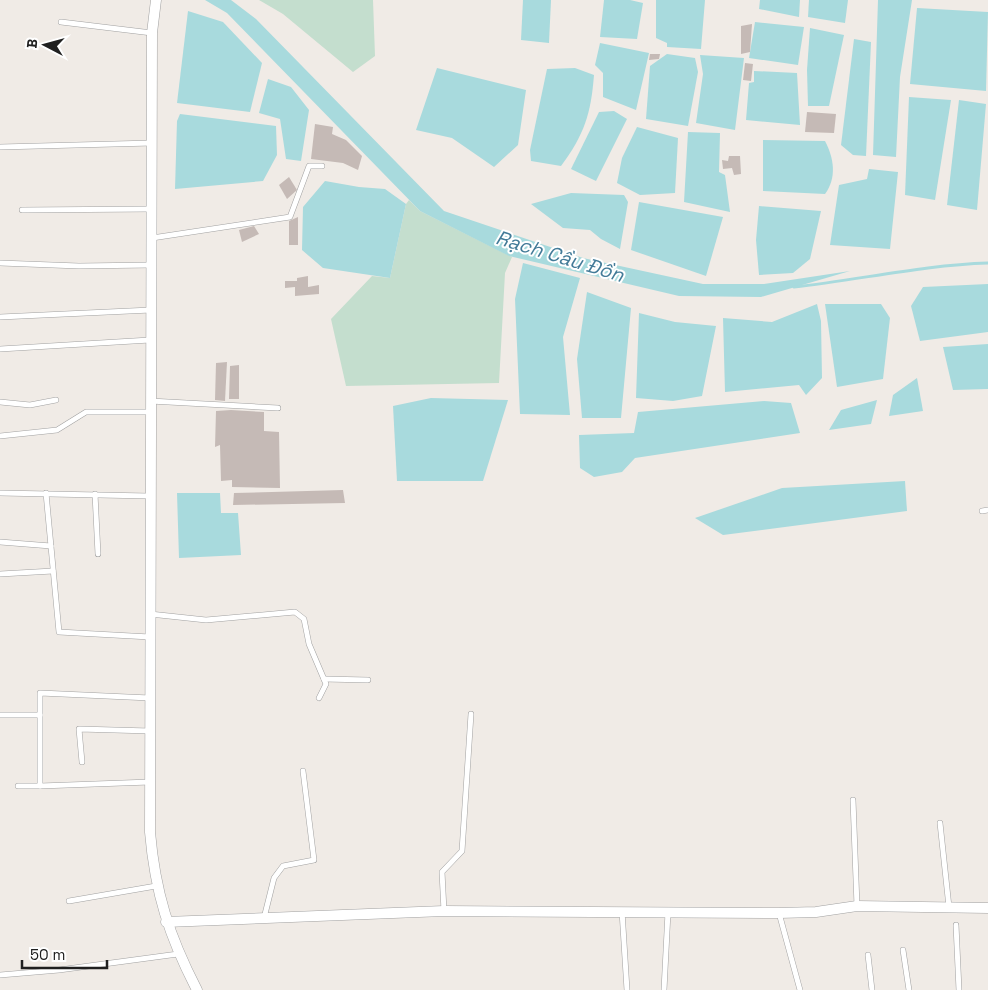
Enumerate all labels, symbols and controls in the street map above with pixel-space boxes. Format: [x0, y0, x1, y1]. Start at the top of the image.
north arrow [20, 20, 70, 70]
text: B [23, 38, 42, 49]
water label: Rạch Cầu Đồn [493, 224, 628, 288]
scale bar [22, 938, 108, 970]
text: 50 m [30, 945, 65, 964]

